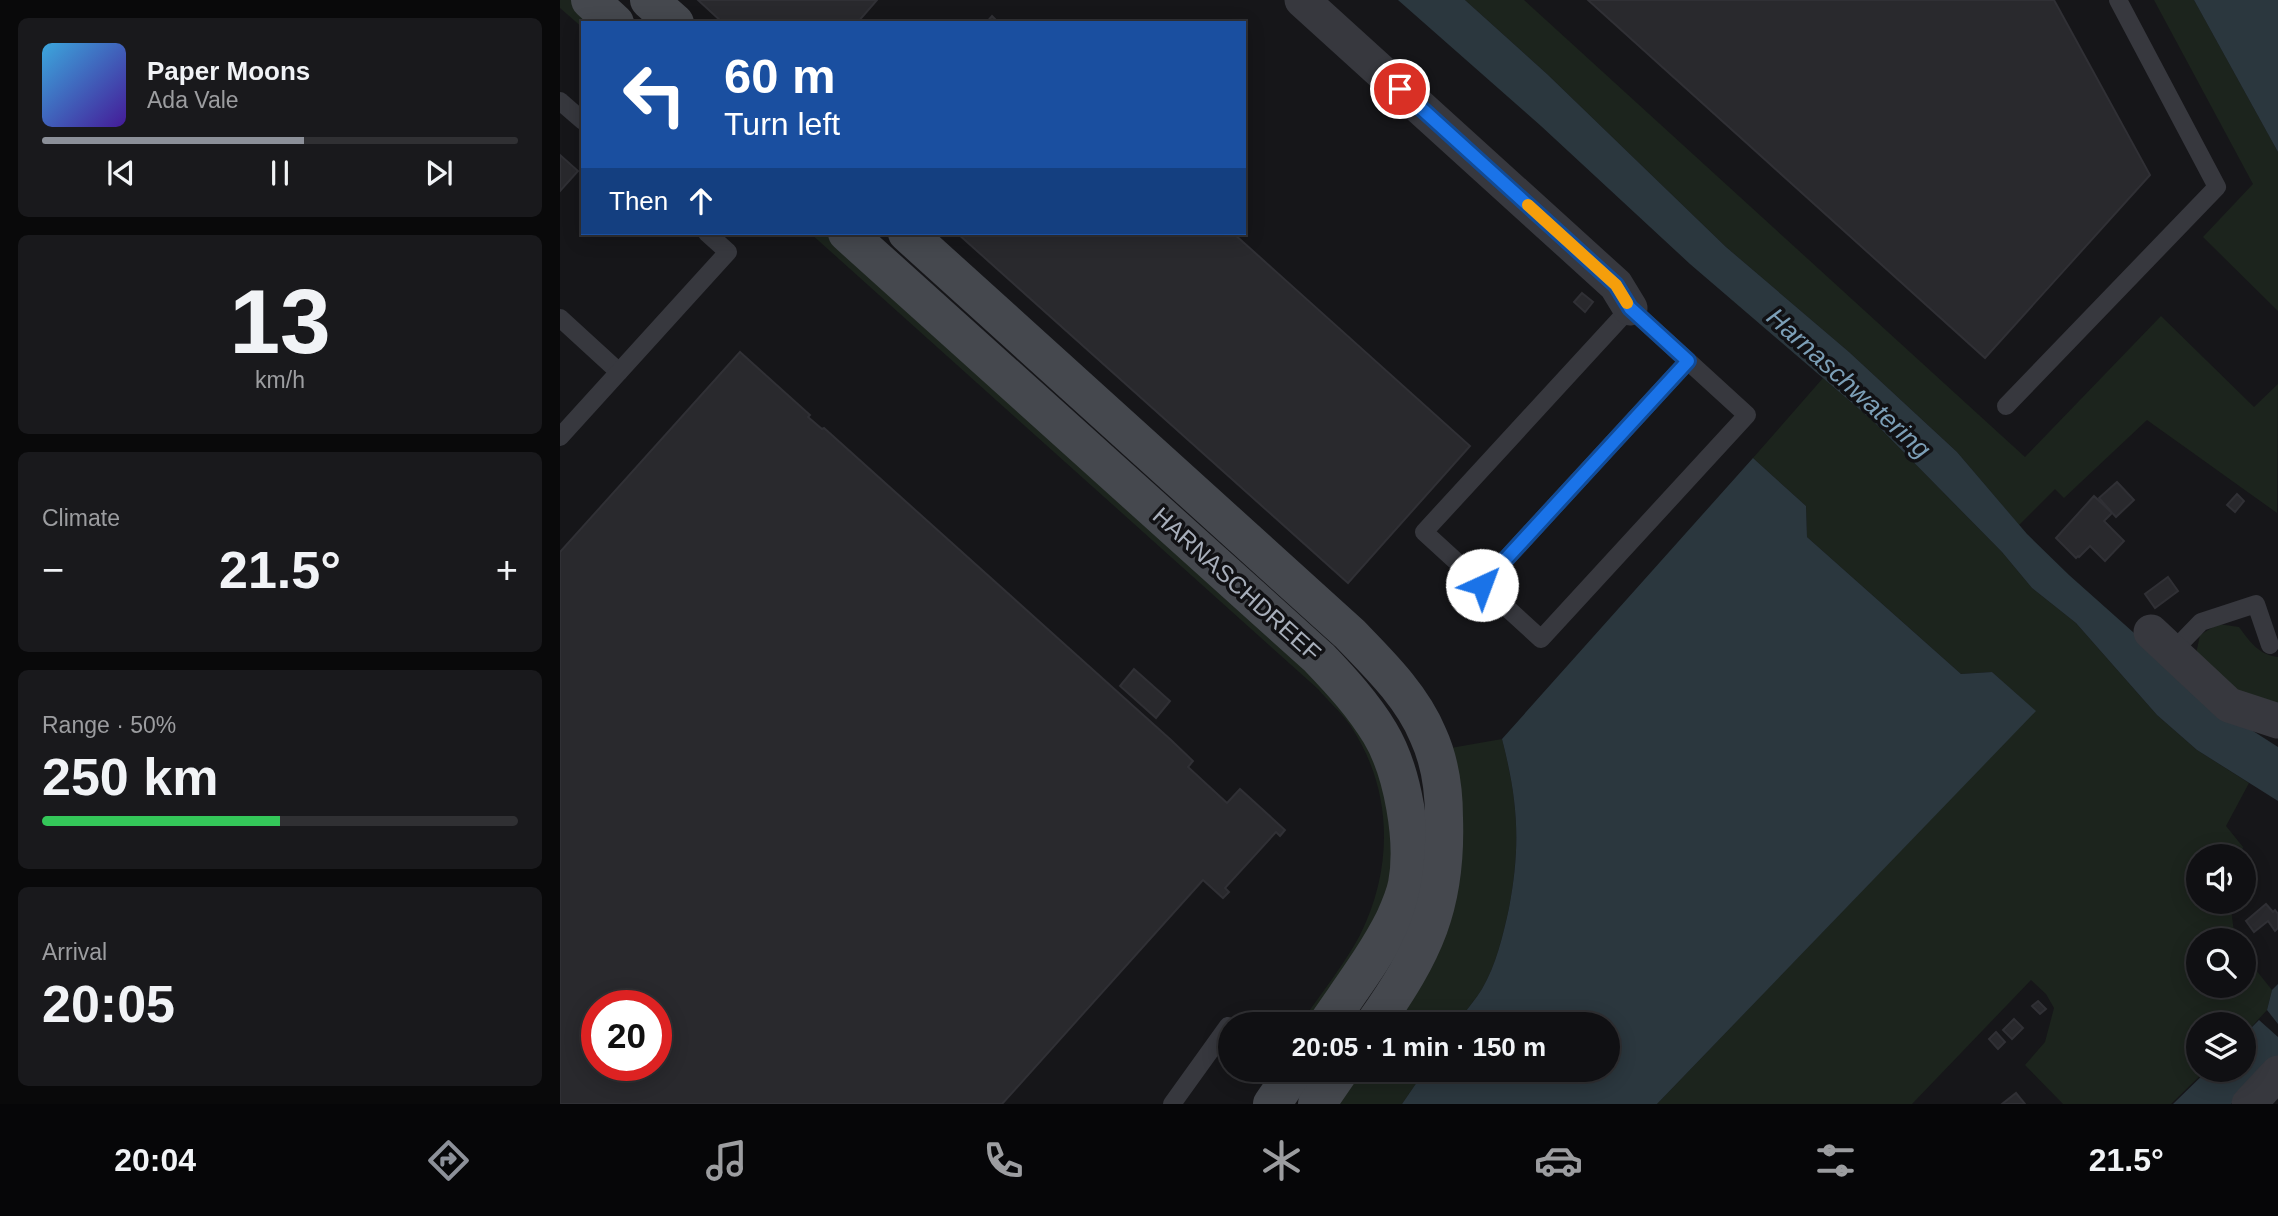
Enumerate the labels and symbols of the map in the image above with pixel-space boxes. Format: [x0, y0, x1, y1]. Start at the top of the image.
pin [1370, 59, 1430, 119]
water label: Harnaschwatering [1761, 302, 1937, 465]
street label: HARNASCHDREEF [1148, 502, 1326, 666]
position arrow [1445, 548, 1519, 622]
speed limit sign: 20 [581, 990, 672, 1081]

